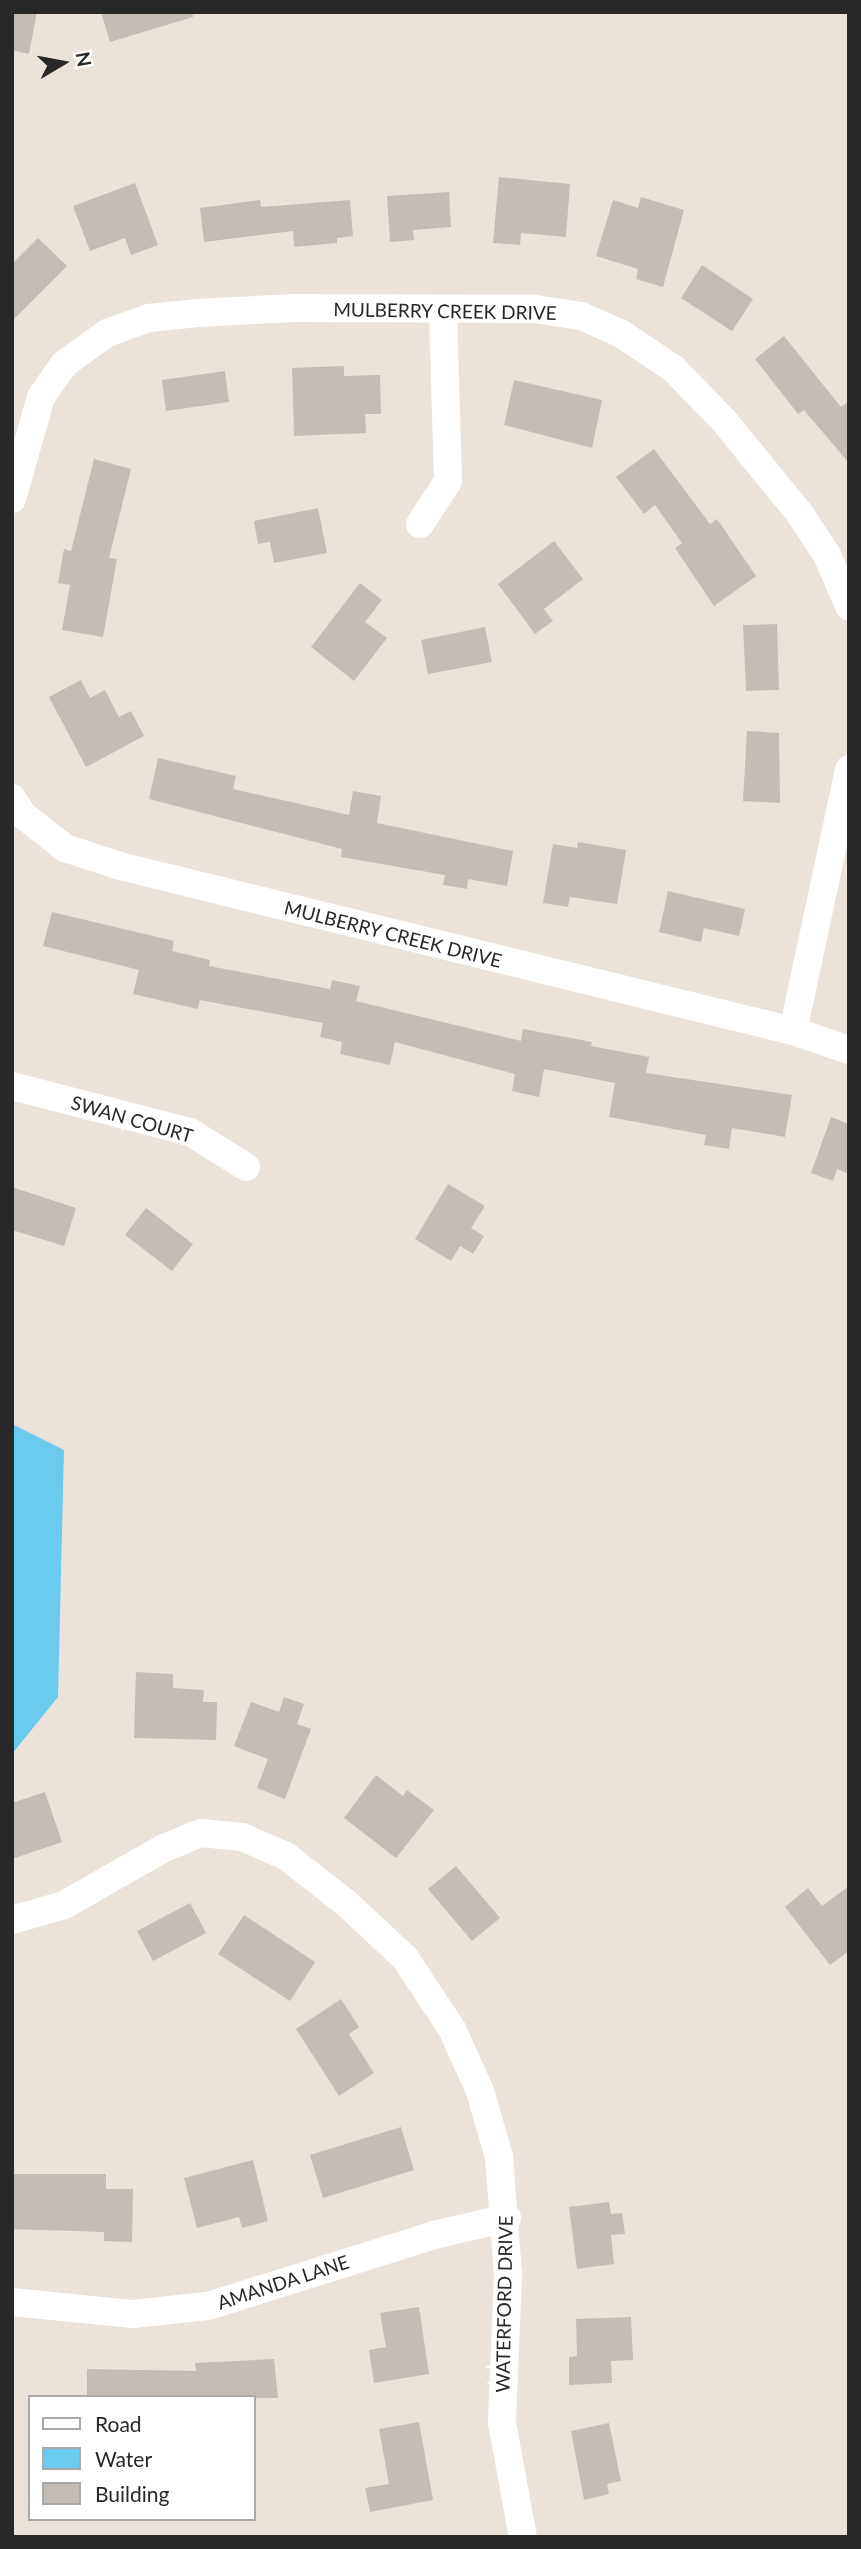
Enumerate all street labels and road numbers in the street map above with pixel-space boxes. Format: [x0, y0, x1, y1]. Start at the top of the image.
street label: MULBERRY CREEK DRIVE [333, 298, 557, 324]
street label: MULBERRY CREEK DRIVE [282, 896, 504, 972]
street label: SWAN COURT [68, 1091, 196, 1147]
street label: WATERFORD DRIVE [491, 2215, 517, 2393]
street label: AMANDA LANE [214, 2250, 352, 2314]

